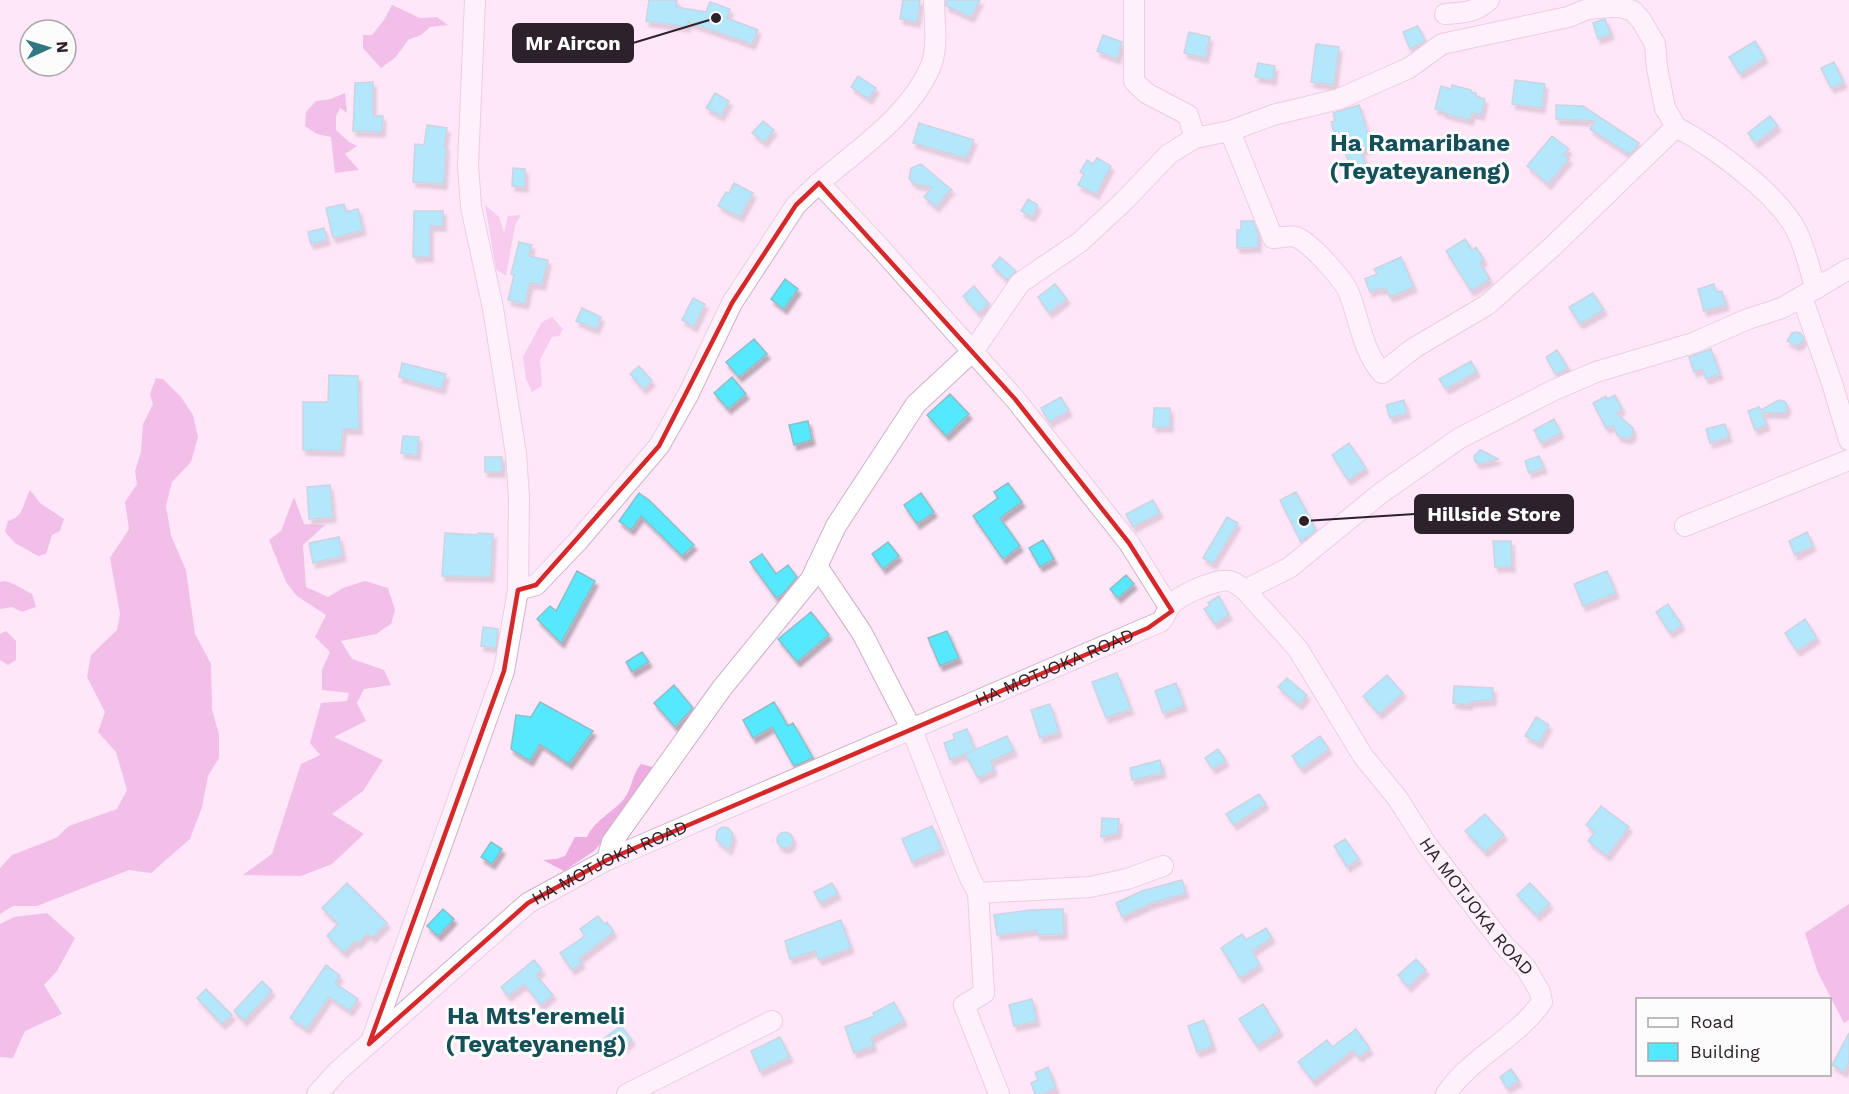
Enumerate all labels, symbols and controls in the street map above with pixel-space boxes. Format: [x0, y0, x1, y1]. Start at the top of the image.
north arrow [18, 18, 78, 78]
callout: Mr Aircon [513, 24, 633, 62]
text: Mr Aircon [525, 31, 621, 55]
text: N [53, 40, 72, 54]
district label: Ha Ramaribane (Teyateyaneng) [1329, 129, 1511, 185]
callout: Hillside Store [1415, 495, 1573, 533]
text: Hillside Store [1427, 502, 1561, 526]
street label: HA MOTJOKA ROAD [972, 623, 1137, 710]
street label: HA MOTJOKA ROAD [528, 816, 691, 909]
street label: HA MOTJOKA ROAD [1415, 834, 1538, 979]
legend [1636, 998, 1831, 1076]
district label: Ha Mts'eremeli (Teyateyaneng) [445, 1002, 627, 1058]
text: Road [1690, 1011, 1734, 1032]
text: Building [1690, 1041, 1760, 1062]

